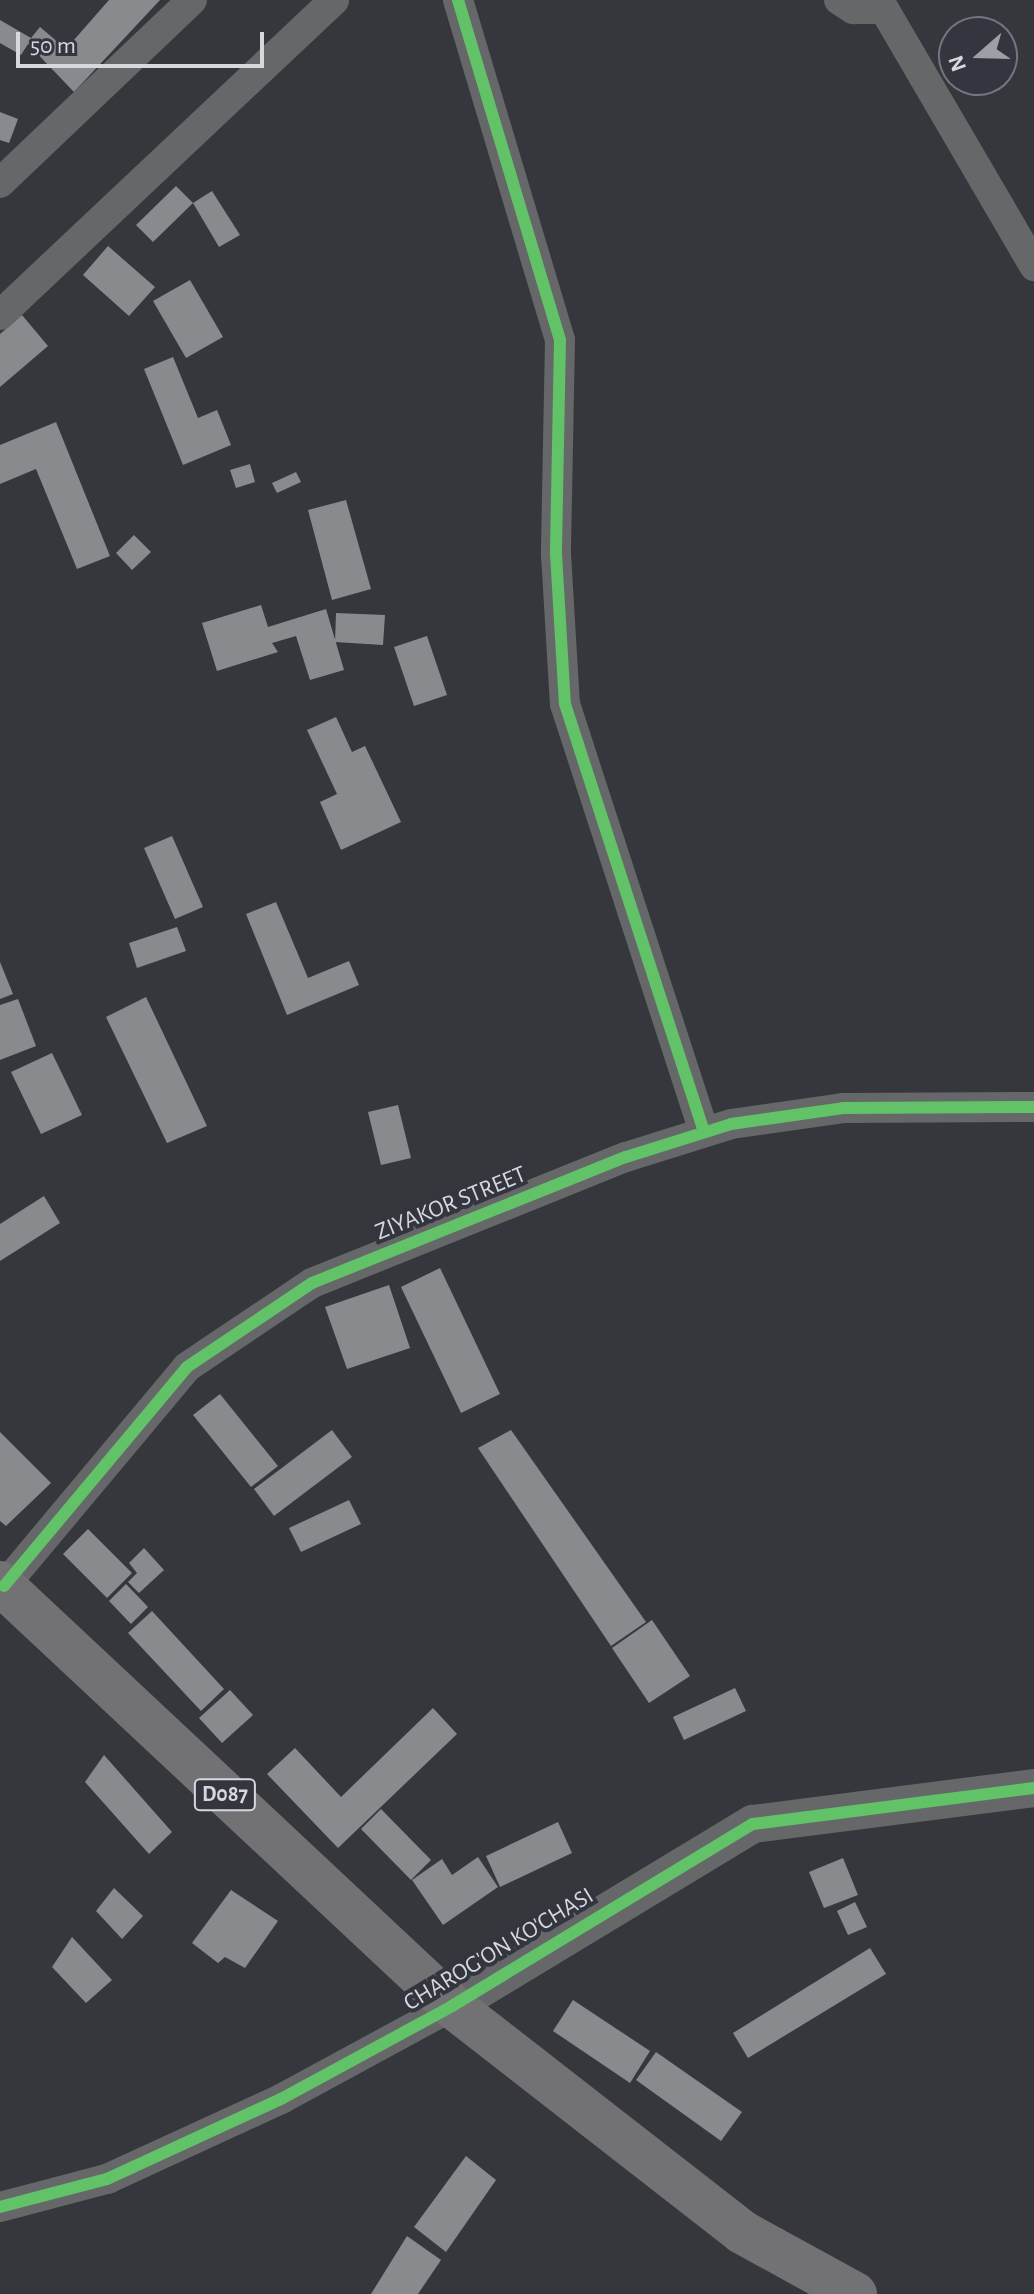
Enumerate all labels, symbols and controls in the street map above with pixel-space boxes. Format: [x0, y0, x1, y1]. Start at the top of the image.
scale bar [20, 16, 268, 66]
north arrow [938, 16, 1018, 96]
text: 50 m [30, 34, 76, 58]
text: N [944, 53, 970, 74]
street label: ZIYAKOR STREET [371, 1161, 531, 1247]
road number: D087 [193, 1777, 257, 1813]
street label: CHAROG'ON KO'CHASI [399, 1882, 599, 2018]

